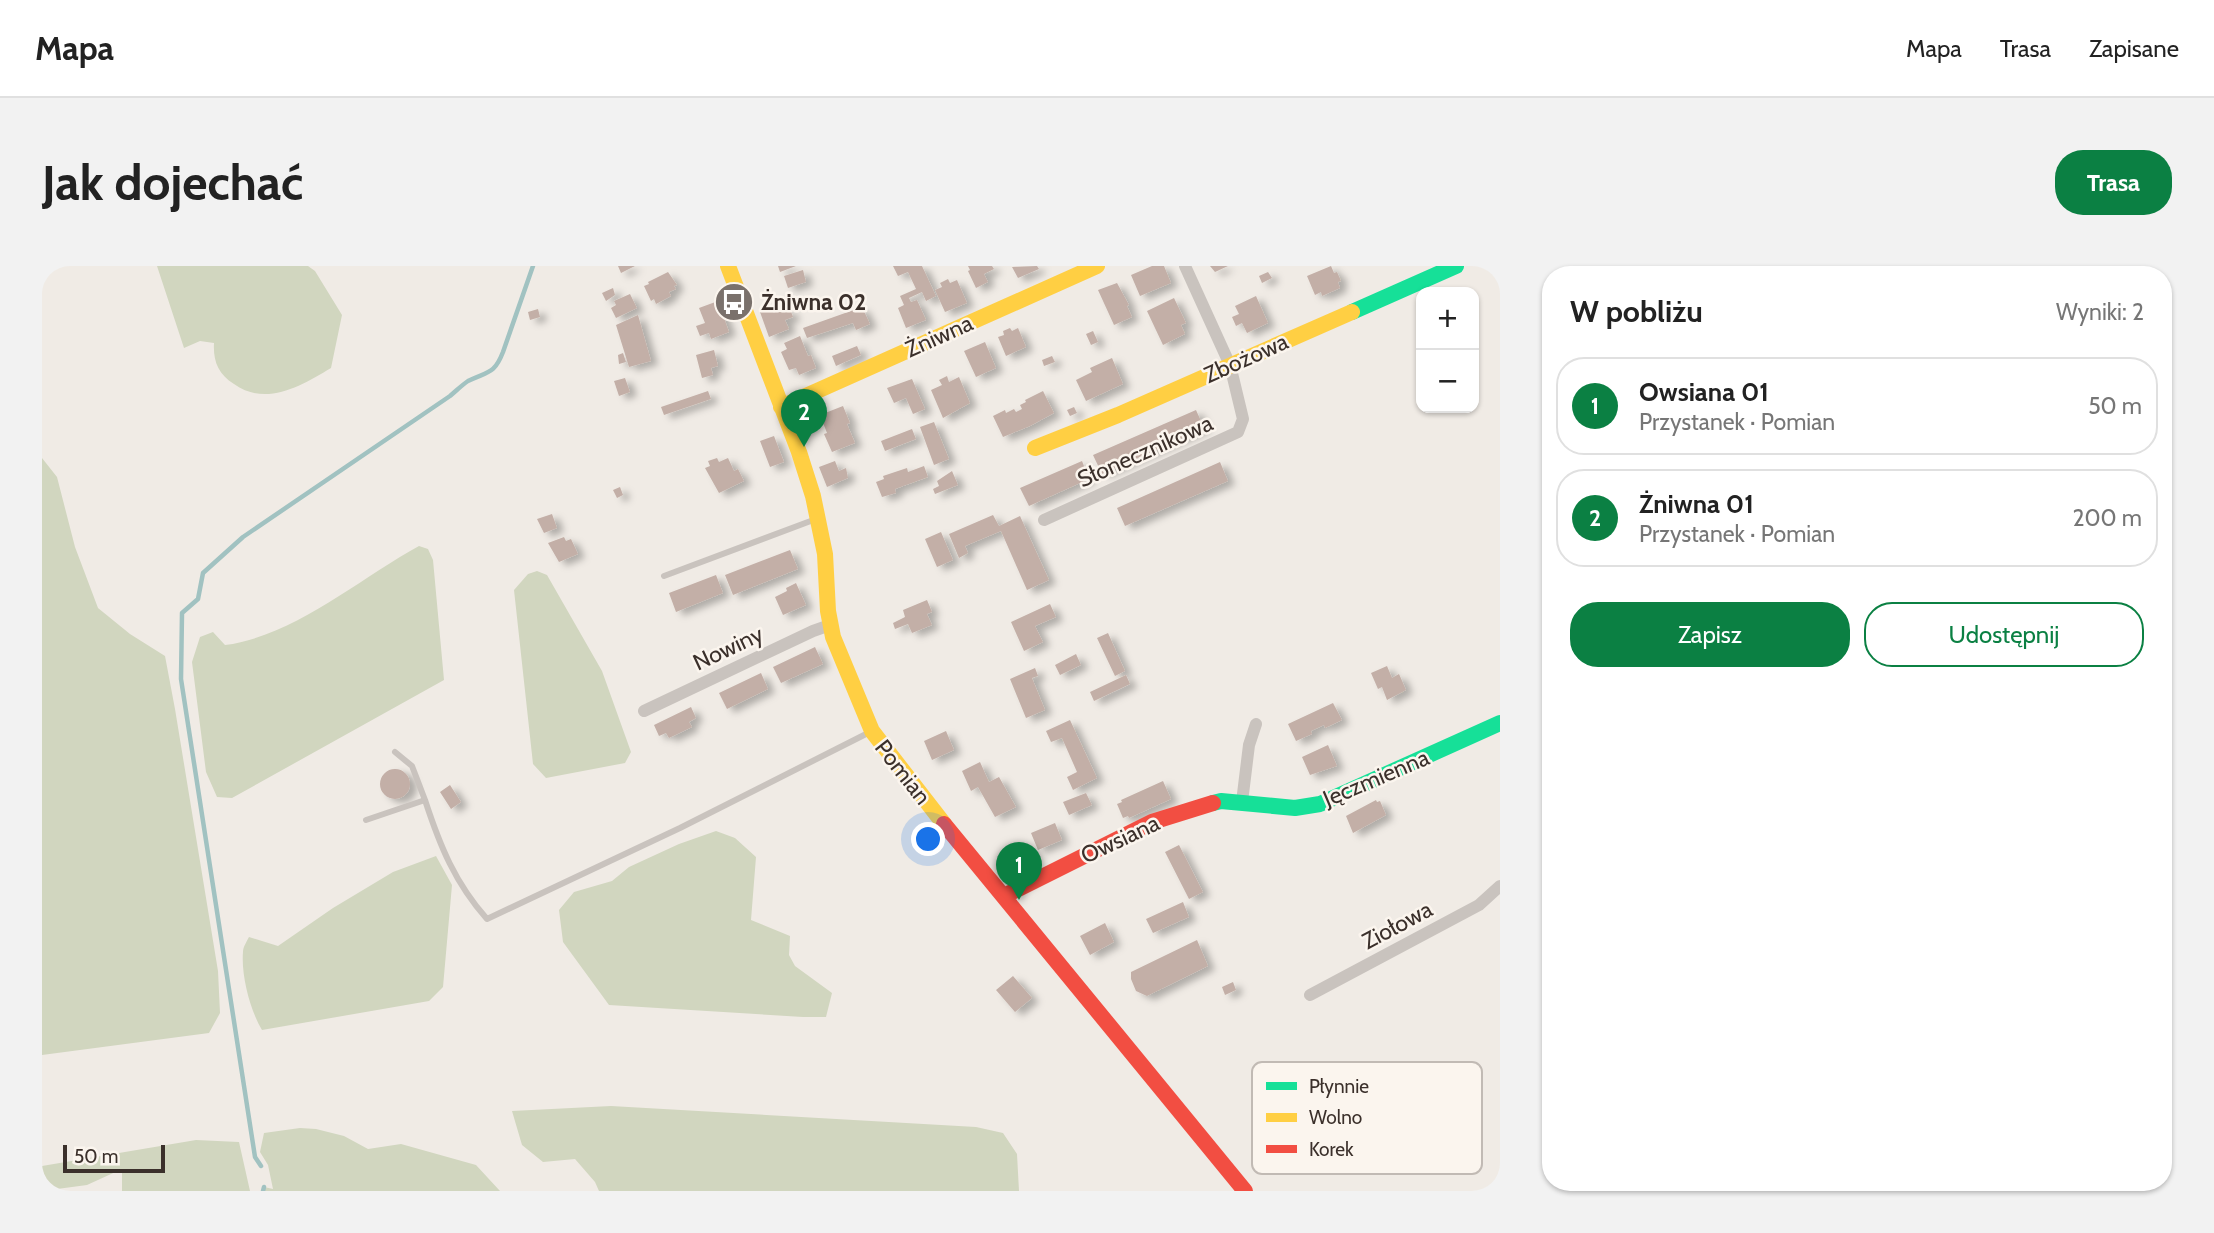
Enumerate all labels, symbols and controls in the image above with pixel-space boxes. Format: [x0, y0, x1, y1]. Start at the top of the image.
text: Mapa [35, 28, 114, 68]
text: Mapa [1906, 34, 1962, 63]
text: Trasa [2000, 34, 2051, 63]
text: Zapisane [2089, 34, 2179, 63]
button: Trasa [2055, 150, 2172, 215]
text: Jak dojechać [42, 153, 303, 212]
bus stop icon: Żniwna 02 [713, 281, 755, 323]
map controls [1416, 287, 1479, 413]
button: + [1416, 287, 1479, 350]
place label: Żniwna 02 [761, 288, 866, 316]
text: W pobliżu [1570, 293, 1703, 330]
text: Wyniki: 2 [2056, 298, 2144, 326]
street label: Żniwna [901, 309, 977, 363]
street label: Zbożowa [1200, 327, 1292, 389]
button: − [1416, 350, 1479, 413]
text: Owsiana 01 [1639, 376, 1769, 408]
pin: 2 [781, 389, 827, 447]
text: 1 [1591, 392, 1599, 420]
text: 50 m [2088, 392, 2142, 420]
text: Przystanek · Pomian [1639, 408, 1835, 436]
street label: Słonecznikowa [1073, 409, 1217, 493]
text: Żniwna 01 [1639, 488, 1754, 520]
text: 2 [1589, 504, 1601, 532]
text: 200 m [2072, 504, 2142, 532]
text: Przystanek · Pomian [1639, 520, 1835, 548]
button: Zapisz [1570, 602, 1850, 667]
button: Udostępnij [1864, 602, 2144, 667]
street label: Nowiny [689, 619, 768, 676]
street label: Pomian [869, 734, 937, 810]
street label: Jęczmienna [1318, 743, 1433, 813]
street label: Owsiana [1076, 809, 1164, 869]
your location [911, 822, 945, 856]
pin: 1 [996, 842, 1042, 900]
street label: Ziołowa [1357, 895, 1437, 955]
legend [1252, 1062, 1482, 1174]
text: Płynnie [1309, 1075, 1369, 1098]
text: Wolno [1309, 1106, 1362, 1129]
text: Korek [1309, 1138, 1354, 1161]
scale bar [63, 1142, 164, 1174]
text: 50 m [74, 1145, 118, 1168]

